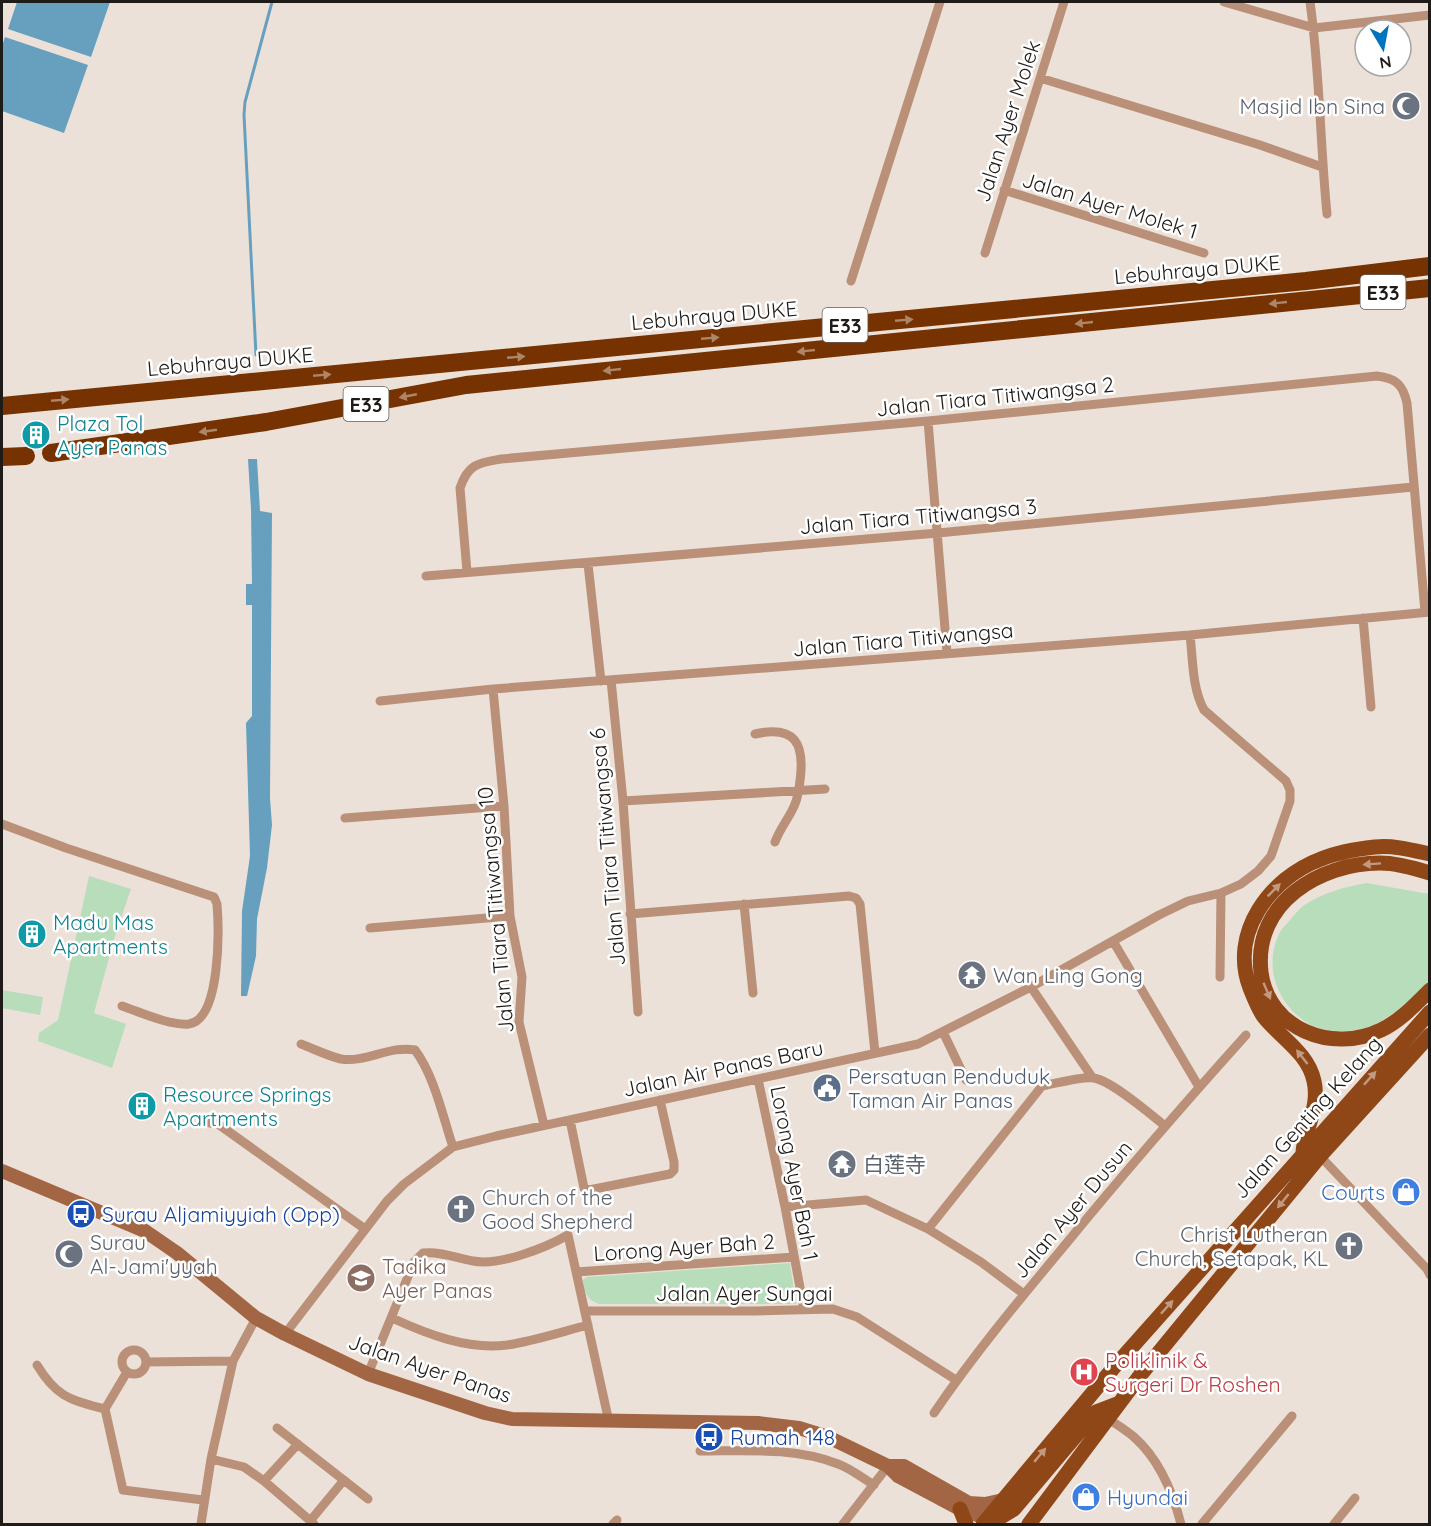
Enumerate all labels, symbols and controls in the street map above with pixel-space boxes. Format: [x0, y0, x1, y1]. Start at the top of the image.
north arrow [1353, 18, 1413, 78]
street label: Jalan Ayer Molek [969, 37, 1045, 205]
text: N [1378, 52, 1393, 74]
mosque icon: Masjid Ibn Sina [1390, 90, 1422, 122]
place label: Masjid Ibn Sina [1239, 93, 1385, 119]
street label: Jalan Ayer Molek 1 [1019, 166, 1201, 244]
street label: Lebuhraya DUKE [1113, 249, 1281, 289]
road number: E33 [1360, 275, 1406, 309]
street label: Lebuhraya DUKE [630, 295, 798, 335]
one-way arrow [1268, 298, 1287, 308]
road number: E33 [822, 308, 868, 342]
one-way arrow [895, 315, 914, 325]
one-way arrow [1074, 318, 1093, 328]
one-way arrow [700, 333, 719, 343]
street label: Lebuhraya DUKE [146, 341, 314, 381]
one-way arrow [797, 346, 816, 356]
one-way arrow [506, 352, 525, 362]
one-way arrow [603, 365, 622, 375]
one-way arrow [312, 370, 331, 380]
street label: Jalan Tiara Titiwangsa 2 [875, 371, 1115, 421]
road number: E33 [344, 387, 388, 421]
one-way arrow [398, 392, 417, 401]
one-way arrow [50, 395, 69, 405]
place label: Plaza Tol Ayer Panas [57, 410, 167, 460]
building icon: Plaza Tol Ayer Panas [20, 419, 52, 451]
one-way arrow [198, 426, 217, 435]
street label: Jalan Tiara Titiwangsa 3 [798, 493, 1038, 539]
street label: Jalan Tiara Titiwangsa [792, 616, 1014, 662]
street label: Jalan Tiara Titiwangsa 6 [584, 727, 630, 967]
street label: Jalan Tiara Titiwangsa 10 [471, 786, 519, 1034]
one-way arrow [1363, 859, 1382, 868]
one-way arrow [1266, 883, 1280, 897]
place label: Madu Mas Apartments [53, 909, 168, 959]
building icon: Madu Mas Apartments [16, 918, 48, 950]
temple icon: Wan Ling Gong [956, 959, 988, 991]
place label: Wan Ling Gong [993, 962, 1143, 988]
one-way arrow [1262, 982, 1272, 1000]
street label: Jalan Genting Kelang [1227, 1030, 1387, 1204]
street label: Jalan Air Panas Baru [620, 1034, 826, 1102]
one-way arrow [1296, 1049, 1308, 1065]
place label: Persatuan Penduduk Taman Air Panas [848, 1063, 1050, 1113]
one-way arrow [1363, 1071, 1377, 1085]
public building icon: Persatuan Penduduk Taman Air Panas [811, 1072, 843, 1104]
place label: Resource Springs Apartments [163, 1081, 331, 1131]
street label: Lorong Ayer Bah 1 [765, 1083, 825, 1263]
building icon: Resource Springs Apartments [126, 1090, 158, 1122]
street label: Jalan Ayer Dusun [1007, 1135, 1137, 1283]
temple icon: 白莲寺 [826, 1148, 858, 1180]
place label: 白莲寺 [863, 1151, 926, 1177]
shop icon: Courts [1390, 1176, 1422, 1208]
place label: Courts [1321, 1179, 1385, 1205]
place label: Church of the Good Shepherd [482, 1184, 633, 1234]
church icon: Church of the Good Shepherd [445, 1193, 477, 1225]
one-way arrow [1278, 1194, 1290, 1209]
bus stop icon: Surau Aljamiyyiah (Opp) [65, 1198, 97, 1230]
place label: Surau Aljamiyyiah (Opp) [102, 1201, 340, 1227]
place label: Christ Lutheran Church, Setapak, KL [1135, 1221, 1328, 1271]
street label: Lorong Ayer Bah 2 [593, 1228, 775, 1266]
place label: Surau Al-Jami'yyah [90, 1229, 218, 1279]
church icon: Christ Lutheran Church, Setapak, KL [1333, 1230, 1365, 1262]
mosque icon: Surau Al-Jami'yyah [53, 1238, 85, 1270]
place label: Tadika Ayer Panas [382, 1253, 492, 1303]
school or university icon: Tadika Ayer Panas [345, 1262, 377, 1294]
street label: Jalan Ayer Sungai [656, 1280, 832, 1306]
one-way arrow [1160, 1300, 1174, 1315]
street label: Jalan Ayer Panas [345, 1328, 515, 1408]
place label: Poliklinik & Surgeri Dr Roshen [1105, 1347, 1281, 1397]
hospital icon: Poliklinik & Surgeri Dr Roshen [1068, 1356, 1100, 1388]
bus stop icon: Rumah 148 [693, 1421, 725, 1453]
place label: Rumah 148 [730, 1424, 835, 1450]
one-way arrow [1034, 1447, 1047, 1463]
shop icon: Hyundai [1070, 1481, 1102, 1513]
place label: Hyundai [1107, 1484, 1188, 1510]

